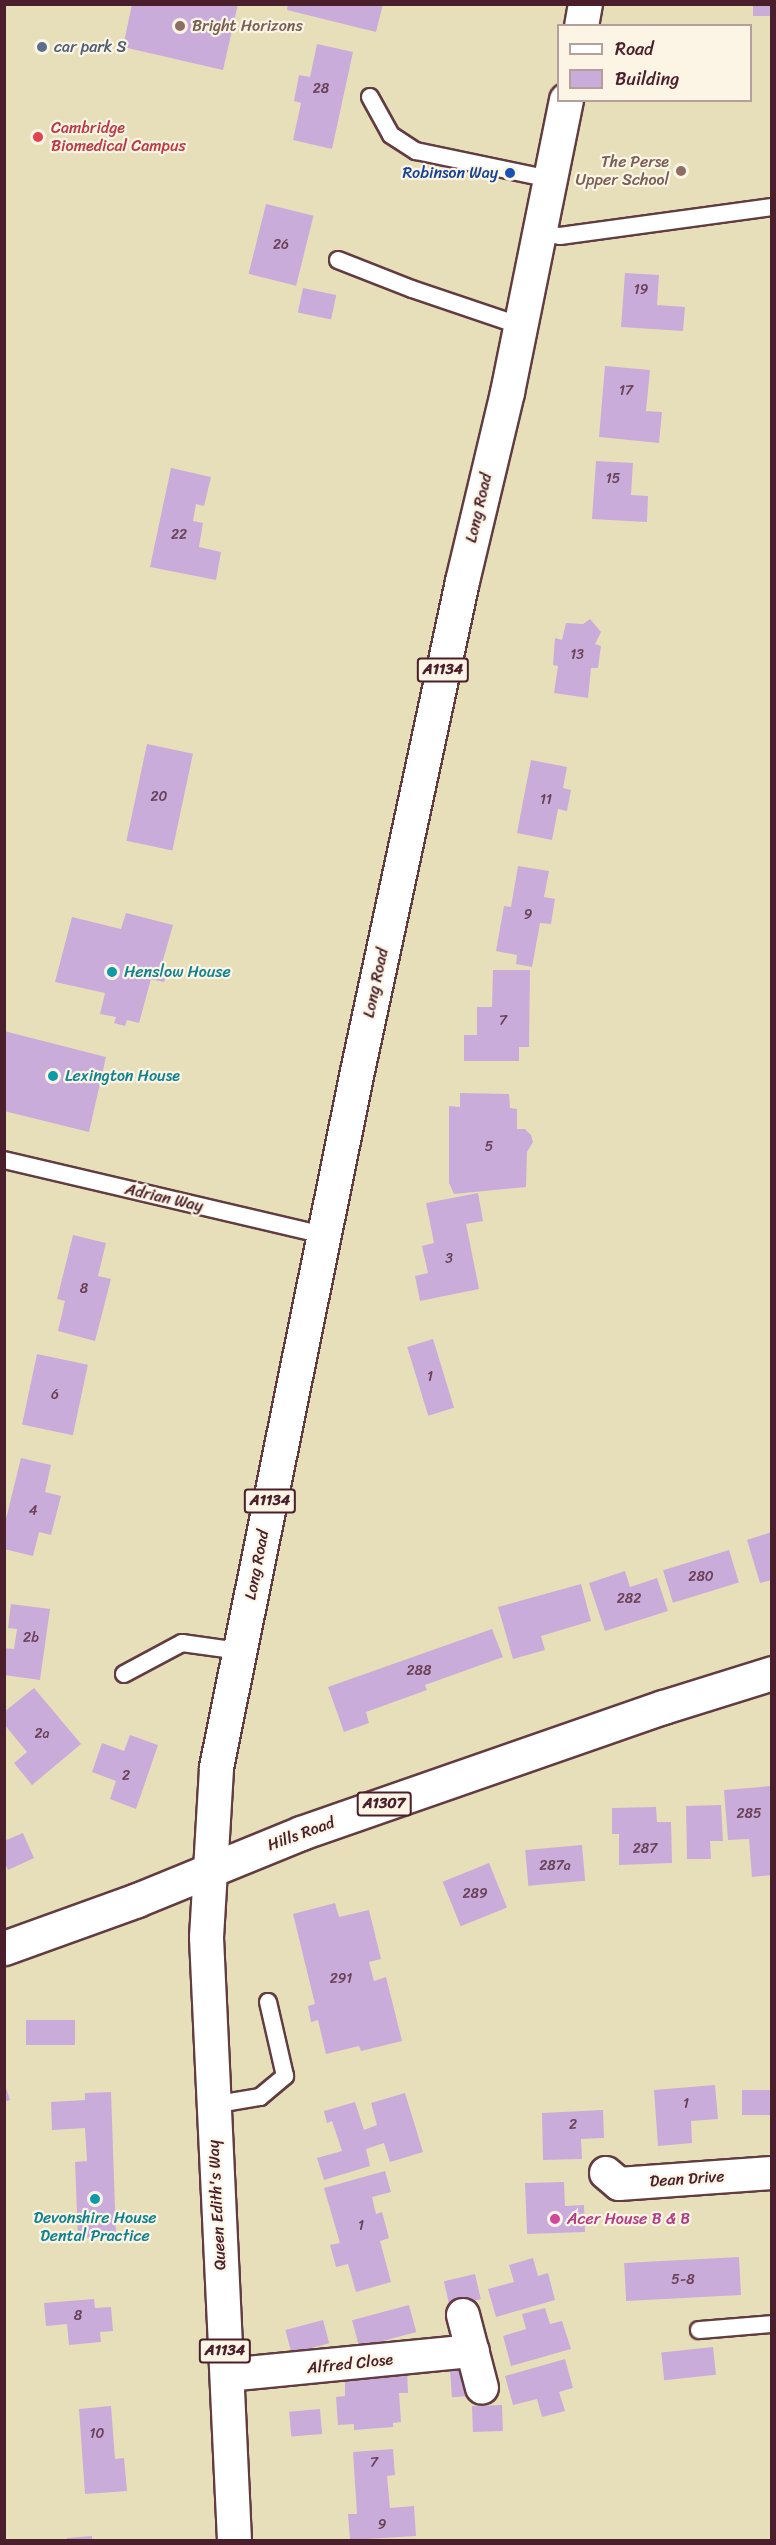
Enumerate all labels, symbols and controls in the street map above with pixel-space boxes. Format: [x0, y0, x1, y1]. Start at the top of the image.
place label: Bright Horizons [192, 16, 303, 36]
marker: Bright Horizons [173, 19, 187, 33]
legend [557, 24, 752, 102]
text: Road [615, 33, 654, 65]
place label: car park S [54, 37, 126, 57]
marker: car park S [35, 40, 49, 54]
text: Building [615, 63, 679, 95]
house number: 28 [313, 81, 329, 97]
place label: Cambridge Biomedical Campus [51, 118, 185, 156]
marker: Cambridge Biomedical Campus [29, 128, 47, 146]
place label: The Perse Upper School [575, 152, 669, 190]
place label: Robinson Way [402, 163, 498, 183]
marker: The Perse Upper School [674, 164, 688, 178]
marker: Robinson Way [503, 166, 517, 180]
house number: 26 [273, 237, 289, 253]
house number: 19 [634, 282, 648, 298]
house number: 17 [619, 383, 633, 399]
street label: Long Road [462, 471, 496, 545]
house number: 15 [606, 471, 620, 487]
house number: 22 [171, 527, 187, 543]
house number: 13 [570, 647, 584, 663]
road number: A1134 [416, 658, 470, 682]
house number: 20 [151, 789, 167, 805]
house number: 11 [540, 792, 552, 808]
house number: 9 [524, 907, 532, 923]
street label: Long Road [359, 946, 393, 1020]
place label: Henslow House [124, 962, 231, 982]
marker: Henslow House [105, 965, 119, 979]
house number: 7 [499, 1013, 507, 1029]
place label: Lexington House [65, 1066, 181, 1086]
marker: Lexington House [46, 1069, 60, 1083]
house number: 5 [485, 1139, 493, 1155]
street label: Adrian Way [123, 1180, 205, 1216]
house number: 3 [445, 1251, 453, 1267]
house number: 8 [80, 1281, 88, 1297]
house number: 1 [427, 1369, 433, 1385]
house number: 6 [51, 1387, 59, 1403]
road number: A1134 [243, 1489, 297, 1513]
house number: 4 [29, 1503, 37, 1519]
street label: Long Road [241, 1528, 273, 1602]
house number: 280 [688, 1569, 714, 1585]
house number: 282 [617, 1591, 641, 1607]
house number: 2b [23, 1630, 39, 1646]
house number: 288 [407, 1663, 431, 1679]
house number: 2a [34, 1726, 50, 1742]
house number: 2 [122, 1768, 130, 1784]
road number: A1307 [356, 1792, 412, 1816]
house number: 285 [736, 1806, 762, 1822]
street label: Hills Road [265, 1813, 337, 1855]
house number: 287 [633, 1841, 657, 1857]
house number: 287a [539, 1858, 571, 1874]
house number: 289 [462, 1886, 488, 1902]
house number: 291 [330, 1971, 352, 1987]
house number: 1 [683, 2096, 689, 2112]
house number: 2 [569, 2117, 577, 2133]
street label: Queen Edith's Way [204, 2139, 230, 2271]
street label: Dean Drive [649, 2167, 725, 2191]
marker: Devonshire House Dental Practice [88, 2192, 102, 2206]
place label: Devonshire House Dental Practice [33, 2208, 157, 2246]
place label: Acer House B & B [567, 2209, 690, 2229]
marker: Acer House B & B [548, 2212, 562, 2226]
house number: 1 [358, 2218, 364, 2234]
house number: 5-8 [671, 2272, 695, 2288]
house number: 8 [74, 2308, 82, 2324]
road number: A1134 [198, 2339, 252, 2363]
street label: Alfred Close [305, 2350, 395, 2378]
house number: 10 [90, 2426, 104, 2442]
house number: 7 [370, 2455, 378, 2471]
house number: 9 [378, 2517, 386, 2533]

